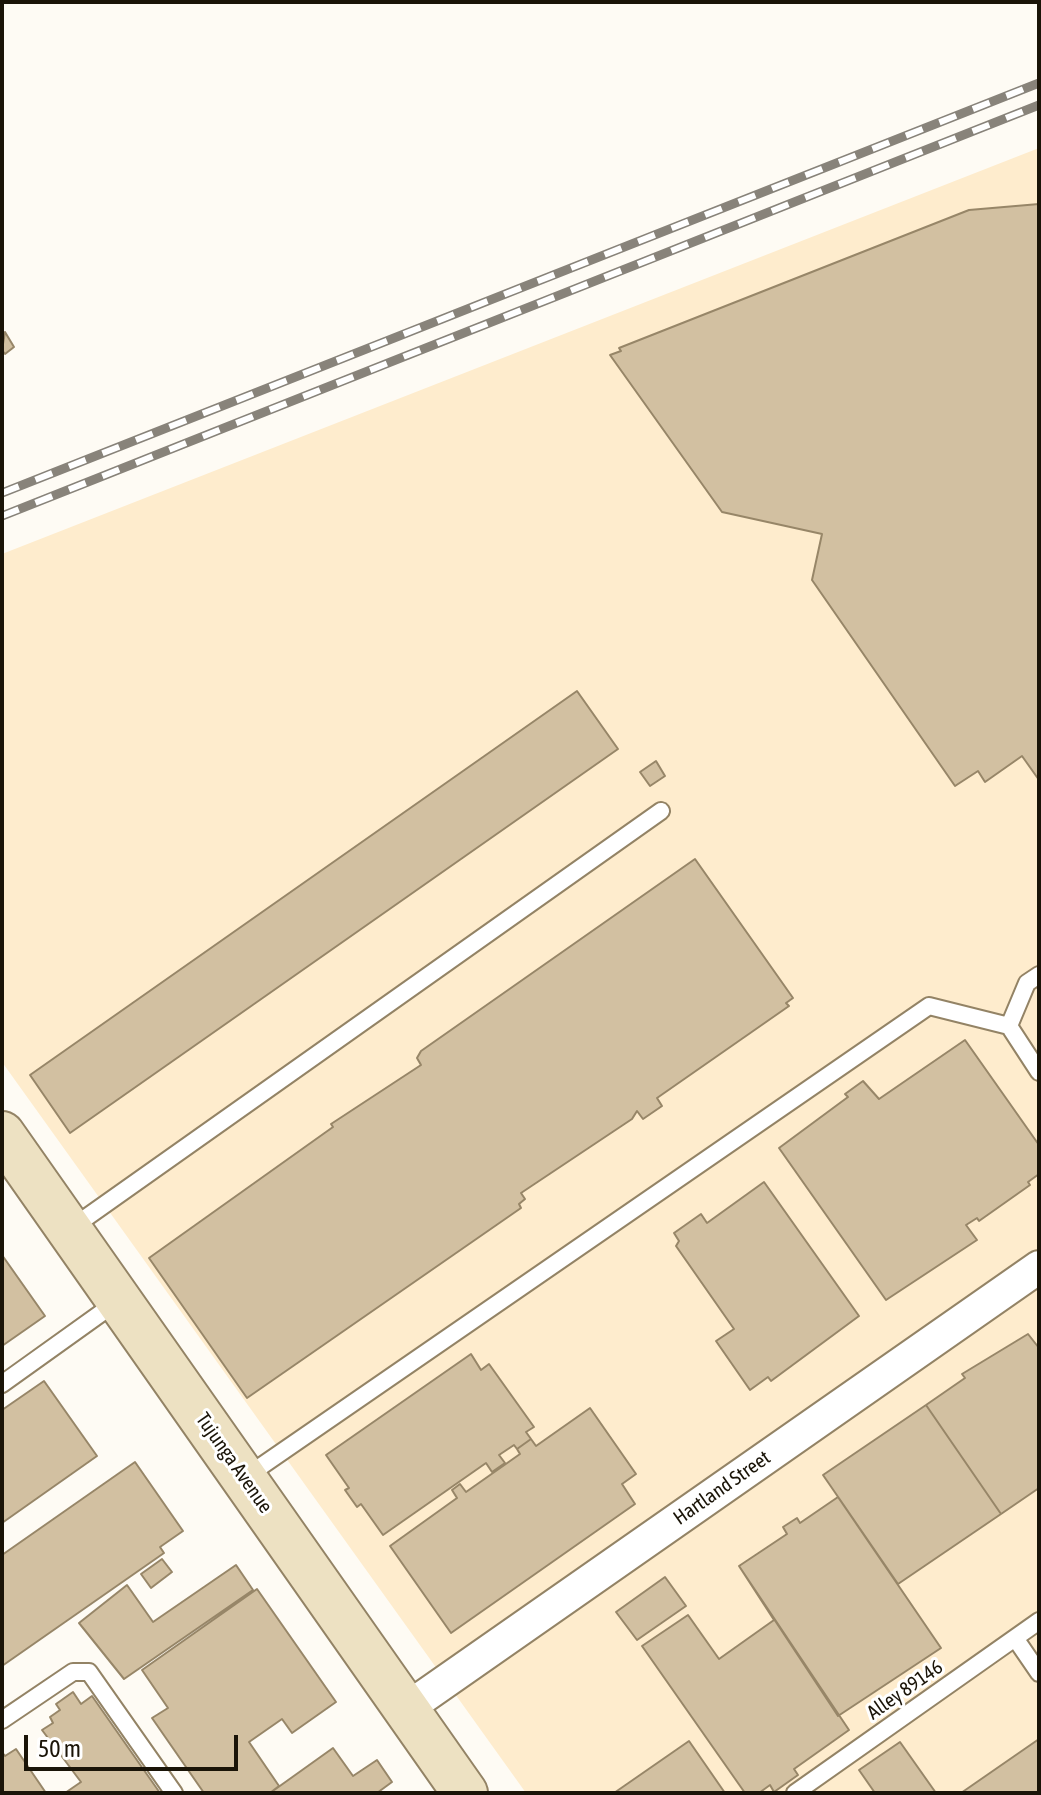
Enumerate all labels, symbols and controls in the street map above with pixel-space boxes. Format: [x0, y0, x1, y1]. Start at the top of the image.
street label: Tujunga Avenue [191, 1408, 277, 1518]
street label: Hartland Street [669, 1446, 775, 1530]
street label: Alley 89146 [862, 1655, 948, 1725]
scale bar [28, 1719, 242, 1769]
text: 50 m [38, 1735, 81, 1762]

